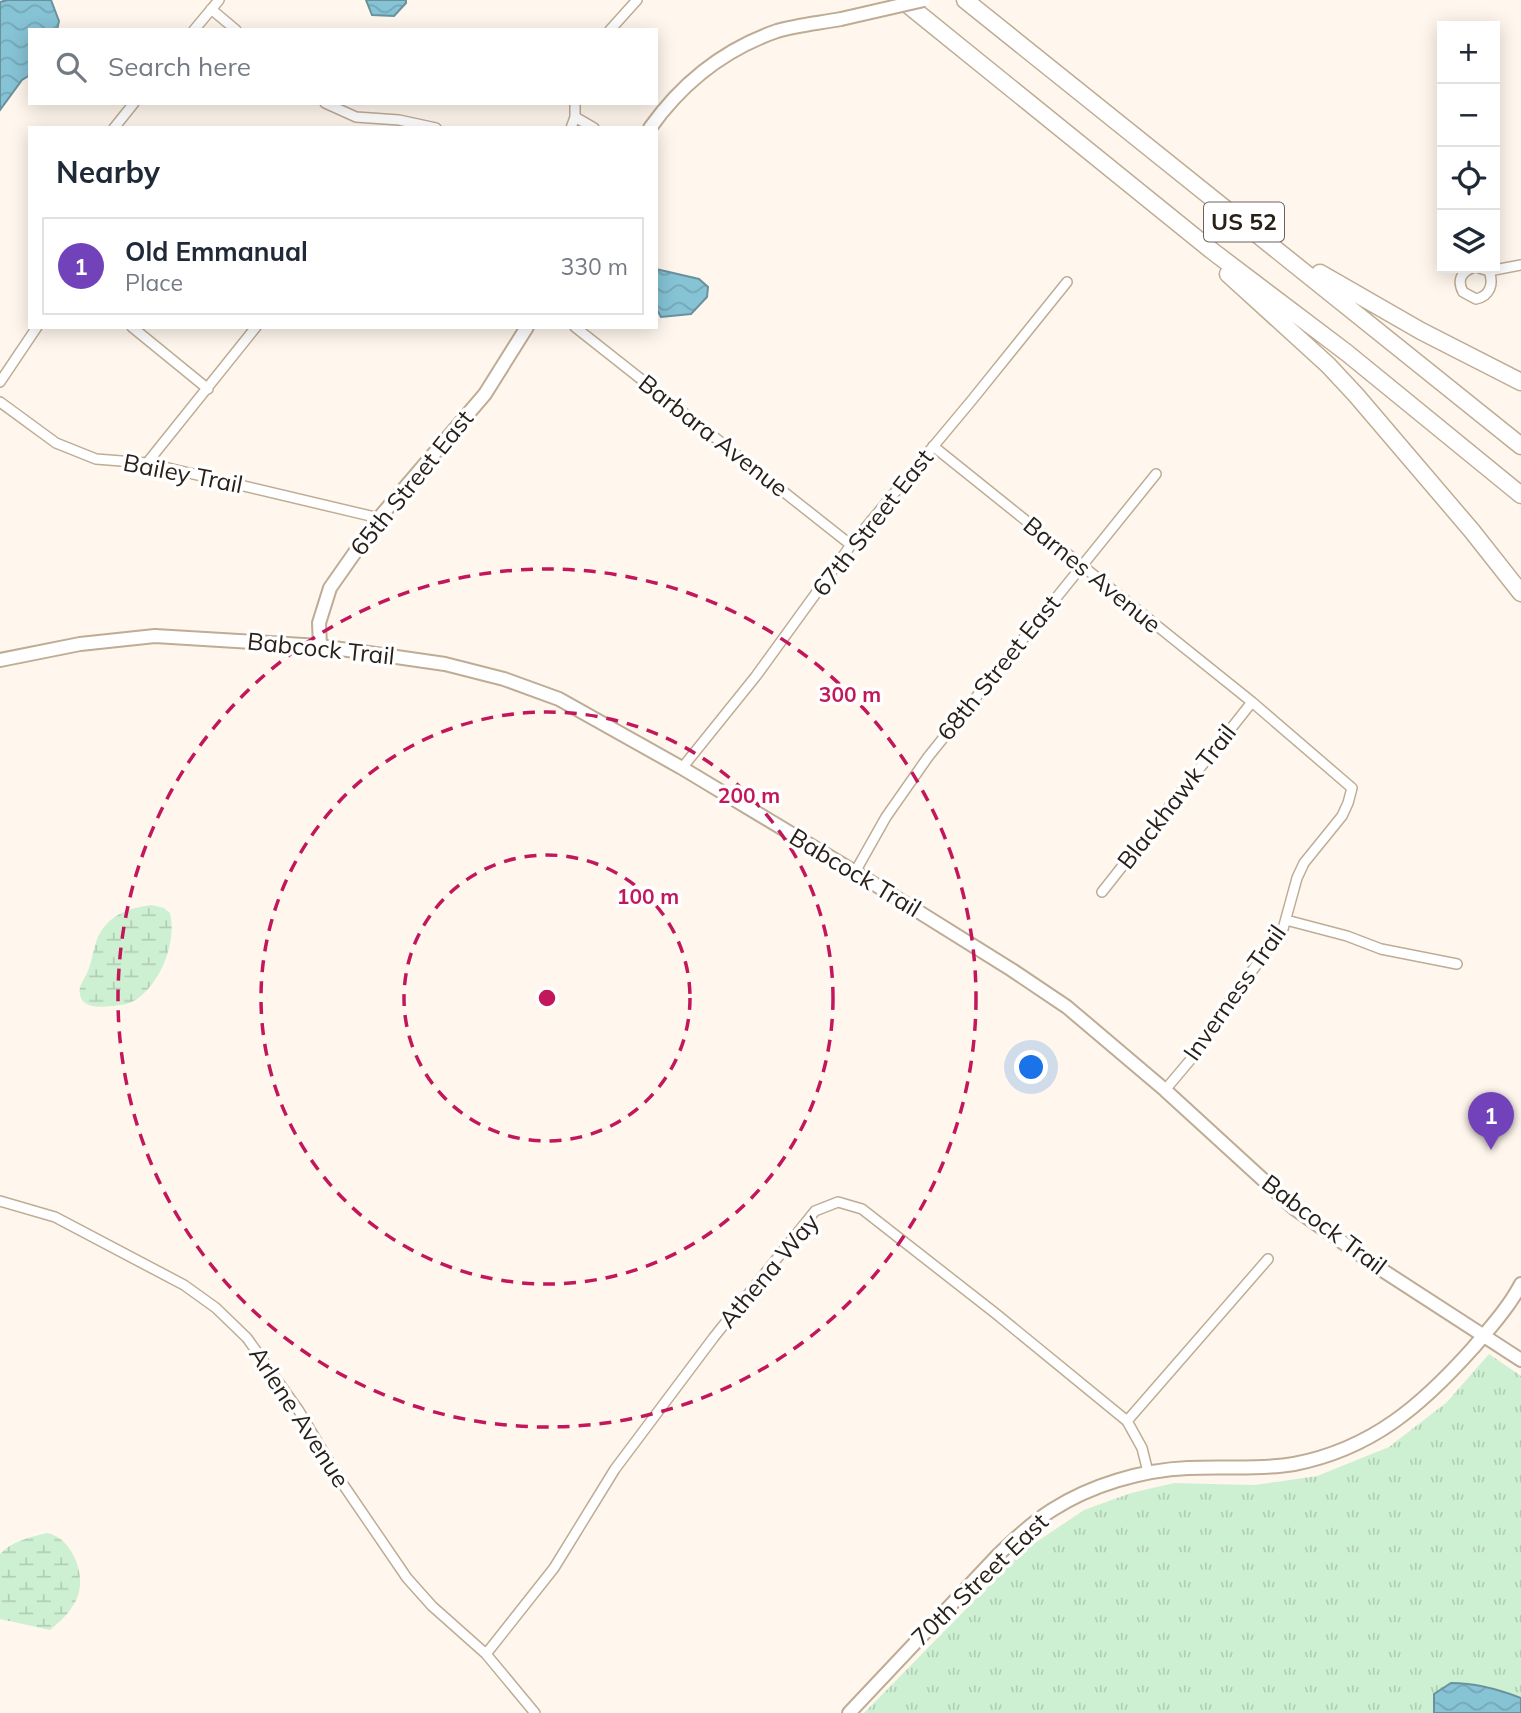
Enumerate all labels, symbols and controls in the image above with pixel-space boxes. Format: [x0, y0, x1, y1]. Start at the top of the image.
map controls [1437, 21, 1500, 273]
button: + [1437, 21, 1500, 84]
search box [28, 28, 658, 105]
icon: search [52, 48, 90, 86]
text: Search here [108, 50, 251, 83]
button: − [1437, 84, 1500, 147]
button: locate [1437, 147, 1500, 210]
text: Nearby [56, 153, 160, 191]
road number: US 52 [1204, 202, 1284, 242]
button: layers [1437, 210, 1500, 273]
text: Old Emmanual [125, 235, 308, 268]
text: 1 [74, 252, 88, 281]
text: 330 m [560, 252, 628, 281]
text: Place [125, 268, 183, 297]
street label: Barbara Avenue [633, 368, 794, 503]
street label: 65th Street East [343, 403, 479, 561]
street label: 67th Street East [805, 443, 939, 602]
street label: Bailey Trail [121, 447, 246, 499]
street label: Barnes Avenue [1018, 510, 1167, 639]
street label: 68th Street East [930, 588, 1066, 746]
street label: Babcock Trail [246, 625, 396, 671]
text: 300 m [819, 681, 881, 707]
street label: Blackhawk Trail [1110, 718, 1242, 875]
text: 200 m [718, 782, 780, 808]
street label: Babcock Trail [784, 821, 927, 923]
text: 100 m [617, 883, 679, 909]
street label: Inverness Trail [1176, 919, 1292, 1066]
centre of rings [535, 986, 559, 1010]
your location [1014, 1050, 1048, 1084]
pin: 1 [1468, 1092, 1514, 1150]
street label: Babcock Trail [1256, 1168, 1393, 1281]
street label: Athena Way [712, 1207, 825, 1334]
street label: Arlene Avenue [243, 1340, 357, 1493]
street label: 70th Street East [905, 1506, 1054, 1652]

